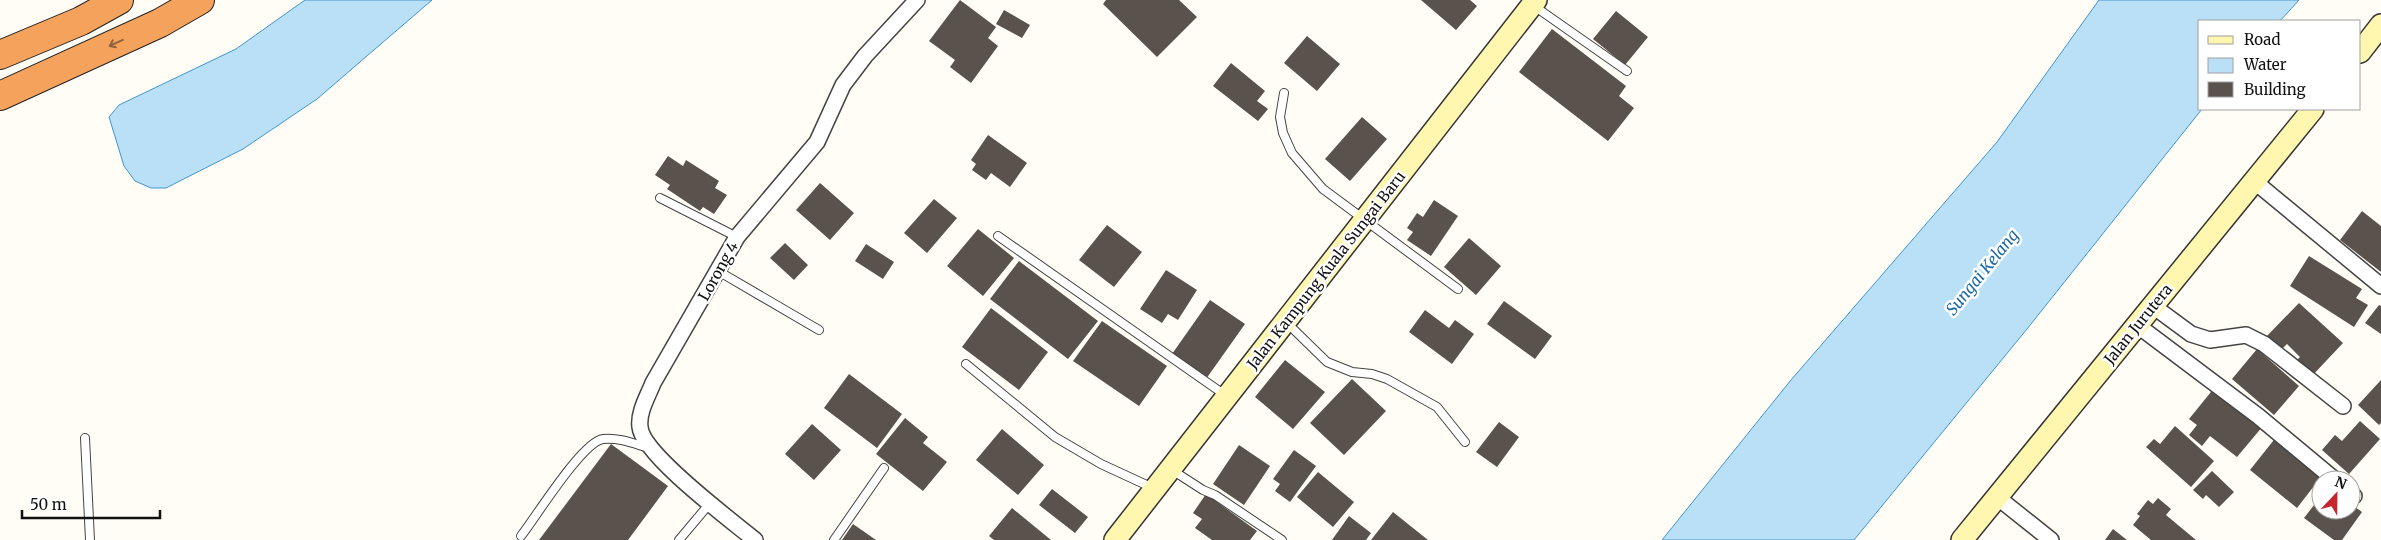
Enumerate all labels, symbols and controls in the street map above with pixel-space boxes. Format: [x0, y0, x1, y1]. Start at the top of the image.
legend [2198, 20, 2361, 110]
text: Road [2244, 30, 2280, 49]
one-way arrow [109, 39, 124, 49]
text: Water [2243, 55, 2287, 74]
text: Building [2244, 80, 2306, 99]
street label: Jalan Kampung Kuala Sungai Baru [1242, 167, 1409, 374]
water label: Sungai Kelang [1941, 225, 2023, 319]
street label: Lorong 4 [694, 238, 742, 304]
street label: Jalan Jurutera [2099, 280, 2176, 369]
north arrow [2311, 470, 2361, 520]
text: N [2332, 473, 2349, 493]
scale bar [22, 488, 160, 520]
text: 50 m [30, 495, 67, 514]

